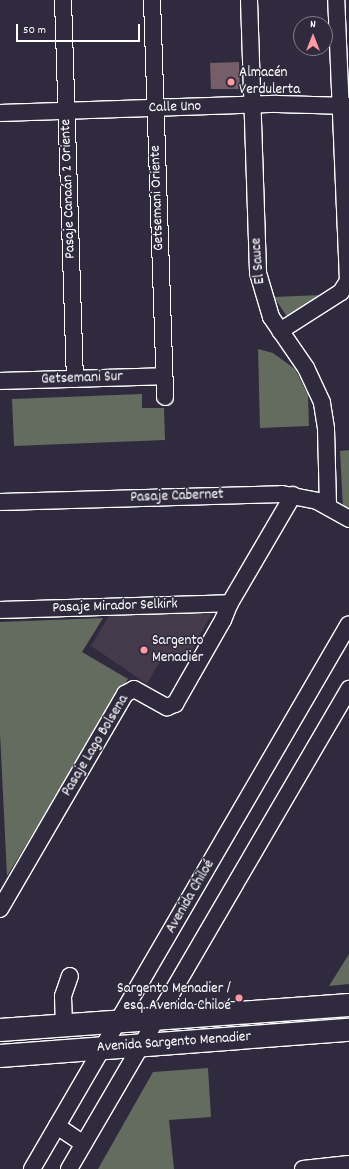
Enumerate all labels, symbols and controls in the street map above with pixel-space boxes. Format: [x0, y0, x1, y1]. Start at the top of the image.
scale bar [18, 16, 142, 42]
north arrow [293, 16, 333, 56]
text: N [310, 17, 316, 33]
text: 50 m [23, 22, 46, 39]
place label: Almacén Verdulerta [239, 64, 300, 99]
marker: Almacén Verdulerta [226, 77, 236, 87]
street label: Calle Uno [148, 98, 202, 118]
street label: Pasaje Canaán 2 Oriente [58, 119, 80, 259]
street label: Getsemani Oriente [147, 145, 169, 251]
street label: El Sauce [248, 237, 270, 285]
street label: Getsemani Sur [41, 369, 123, 389]
street label: Pasaje Cabernet [130, 486, 224, 508]
street label: Pasaje Mirador Selkirk [52, 596, 178, 618]
place label: Sargento Menadier [152, 632, 204, 667]
marker: Sargento Menadier [139, 645, 149, 655]
street label: Pasaje Lago Bolsena [59, 692, 133, 800]
street label: Avenida Chiloé [163, 857, 219, 937]
place label: Sargento Menadier / esq. Avenida Chiloé [117, 980, 231, 1015]
marker: Sargento Menadier / esq. Avenida Chiloé [234, 993, 244, 1003]
street label: Avenida Sargento Menadier [96, 1029, 252, 1057]

